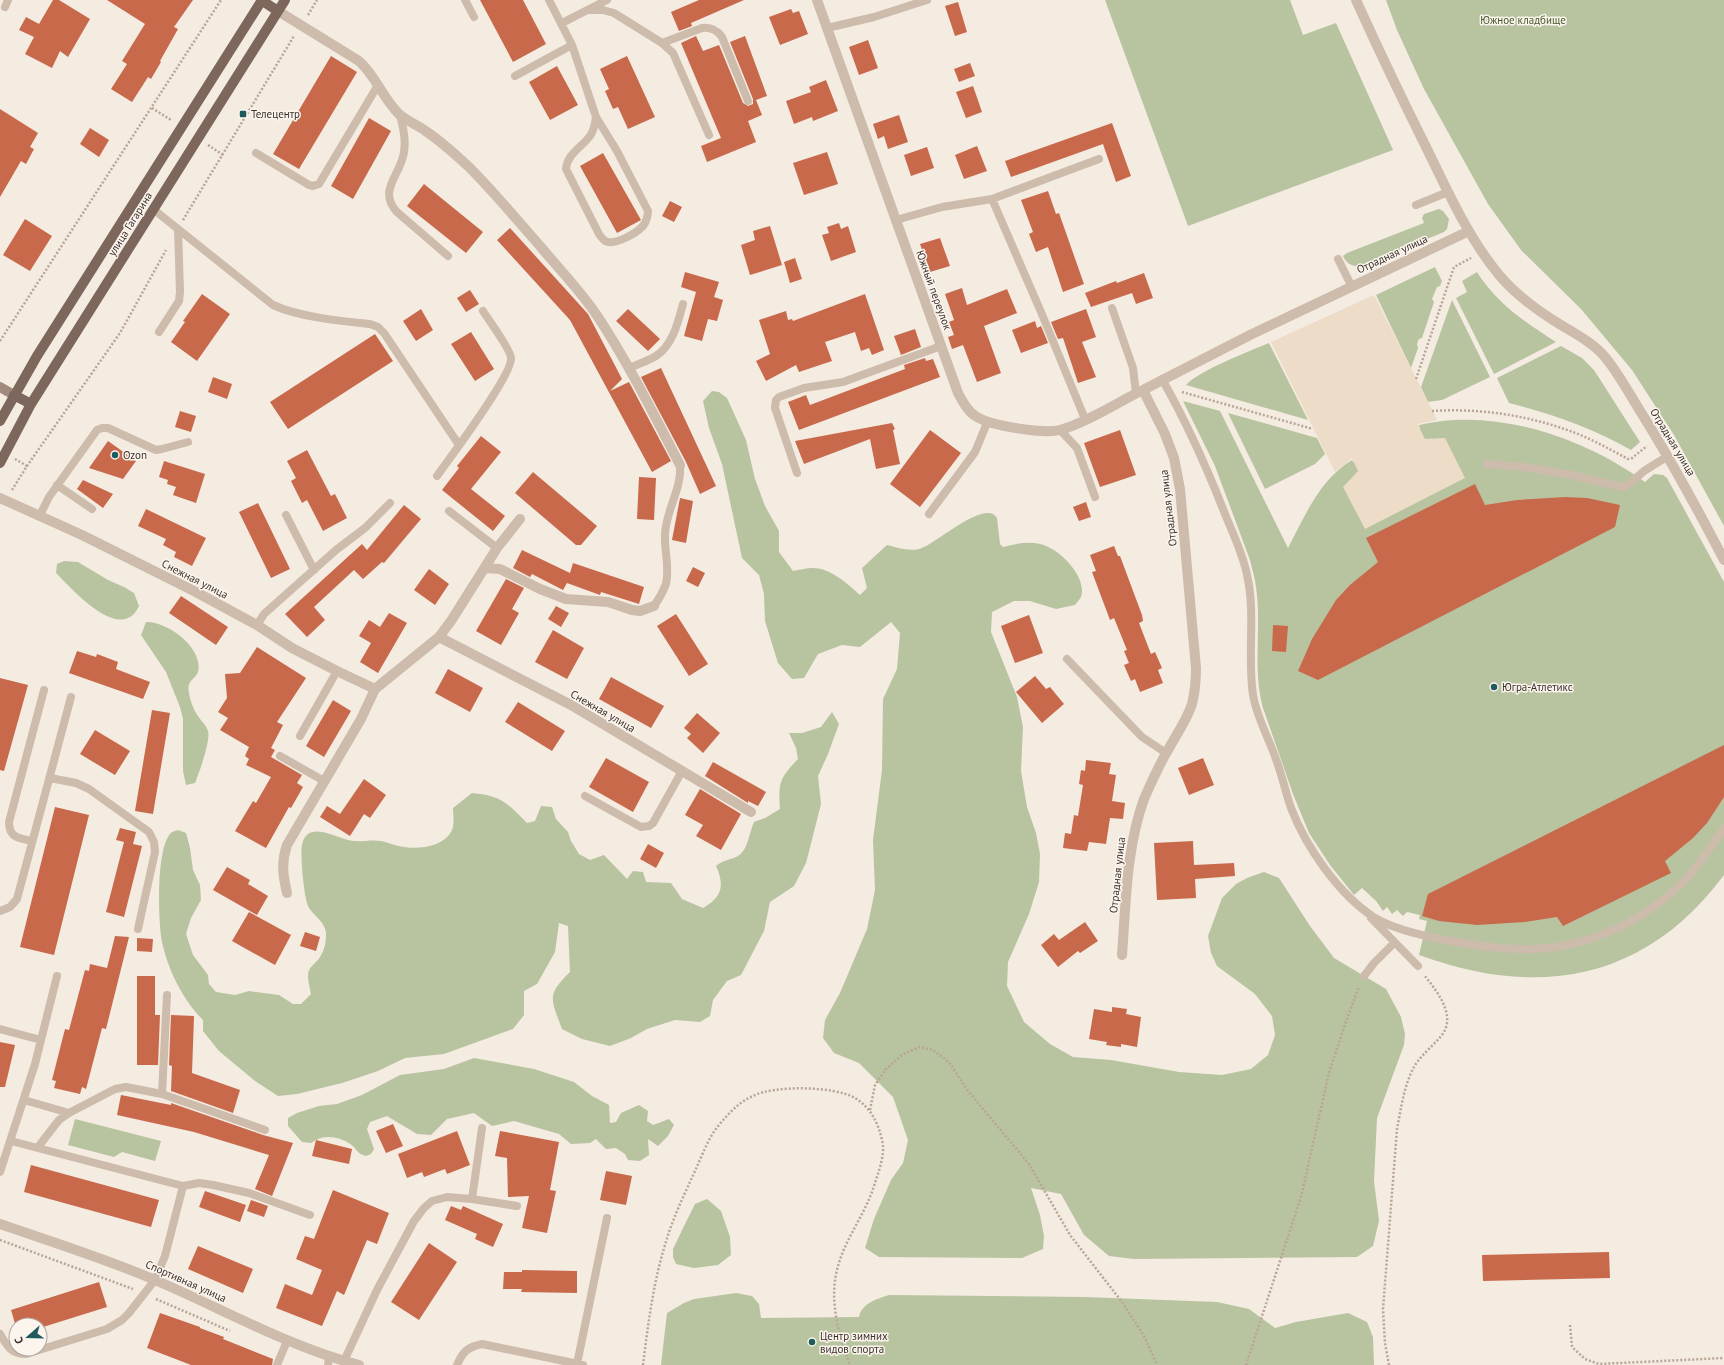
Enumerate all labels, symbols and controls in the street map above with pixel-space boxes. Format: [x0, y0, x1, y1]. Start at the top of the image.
park label: Южное кладбище [1480, 13, 1566, 27]
place label: Телецентр [251, 107, 300, 121]
marker: Телецентр [238, 109, 248, 119]
street label: улица Гагарина [105, 189, 155, 259]
street label: Отрадная улица [1354, 231, 1430, 277]
street label: Южный переулок [913, 248, 955, 332]
street label: Отрадная улица [1647, 405, 1699, 479]
place label: Ozon [123, 448, 147, 462]
marker: Ozon [110, 450, 120, 460]
street label: Отрадная улица [1156, 469, 1180, 547]
street label: Снежная улица [160, 556, 230, 602]
place label: Югра-Атлетикс [1502, 680, 1573, 694]
marker: Югра-Атлетикс [1489, 682, 1499, 692]
street label: Снежная улица [568, 687, 638, 735]
street label: Отрадная улица [1106, 836, 1128, 914]
street label: Спортивная улица [143, 1257, 229, 1305]
north arrow [8, 1317, 48, 1357]
place label: Центр зимних видов спорта [820, 1329, 888, 1356]
text: С [11, 1335, 26, 1346]
marker: Центр зимних видов спорта [807, 1337, 817, 1347]

